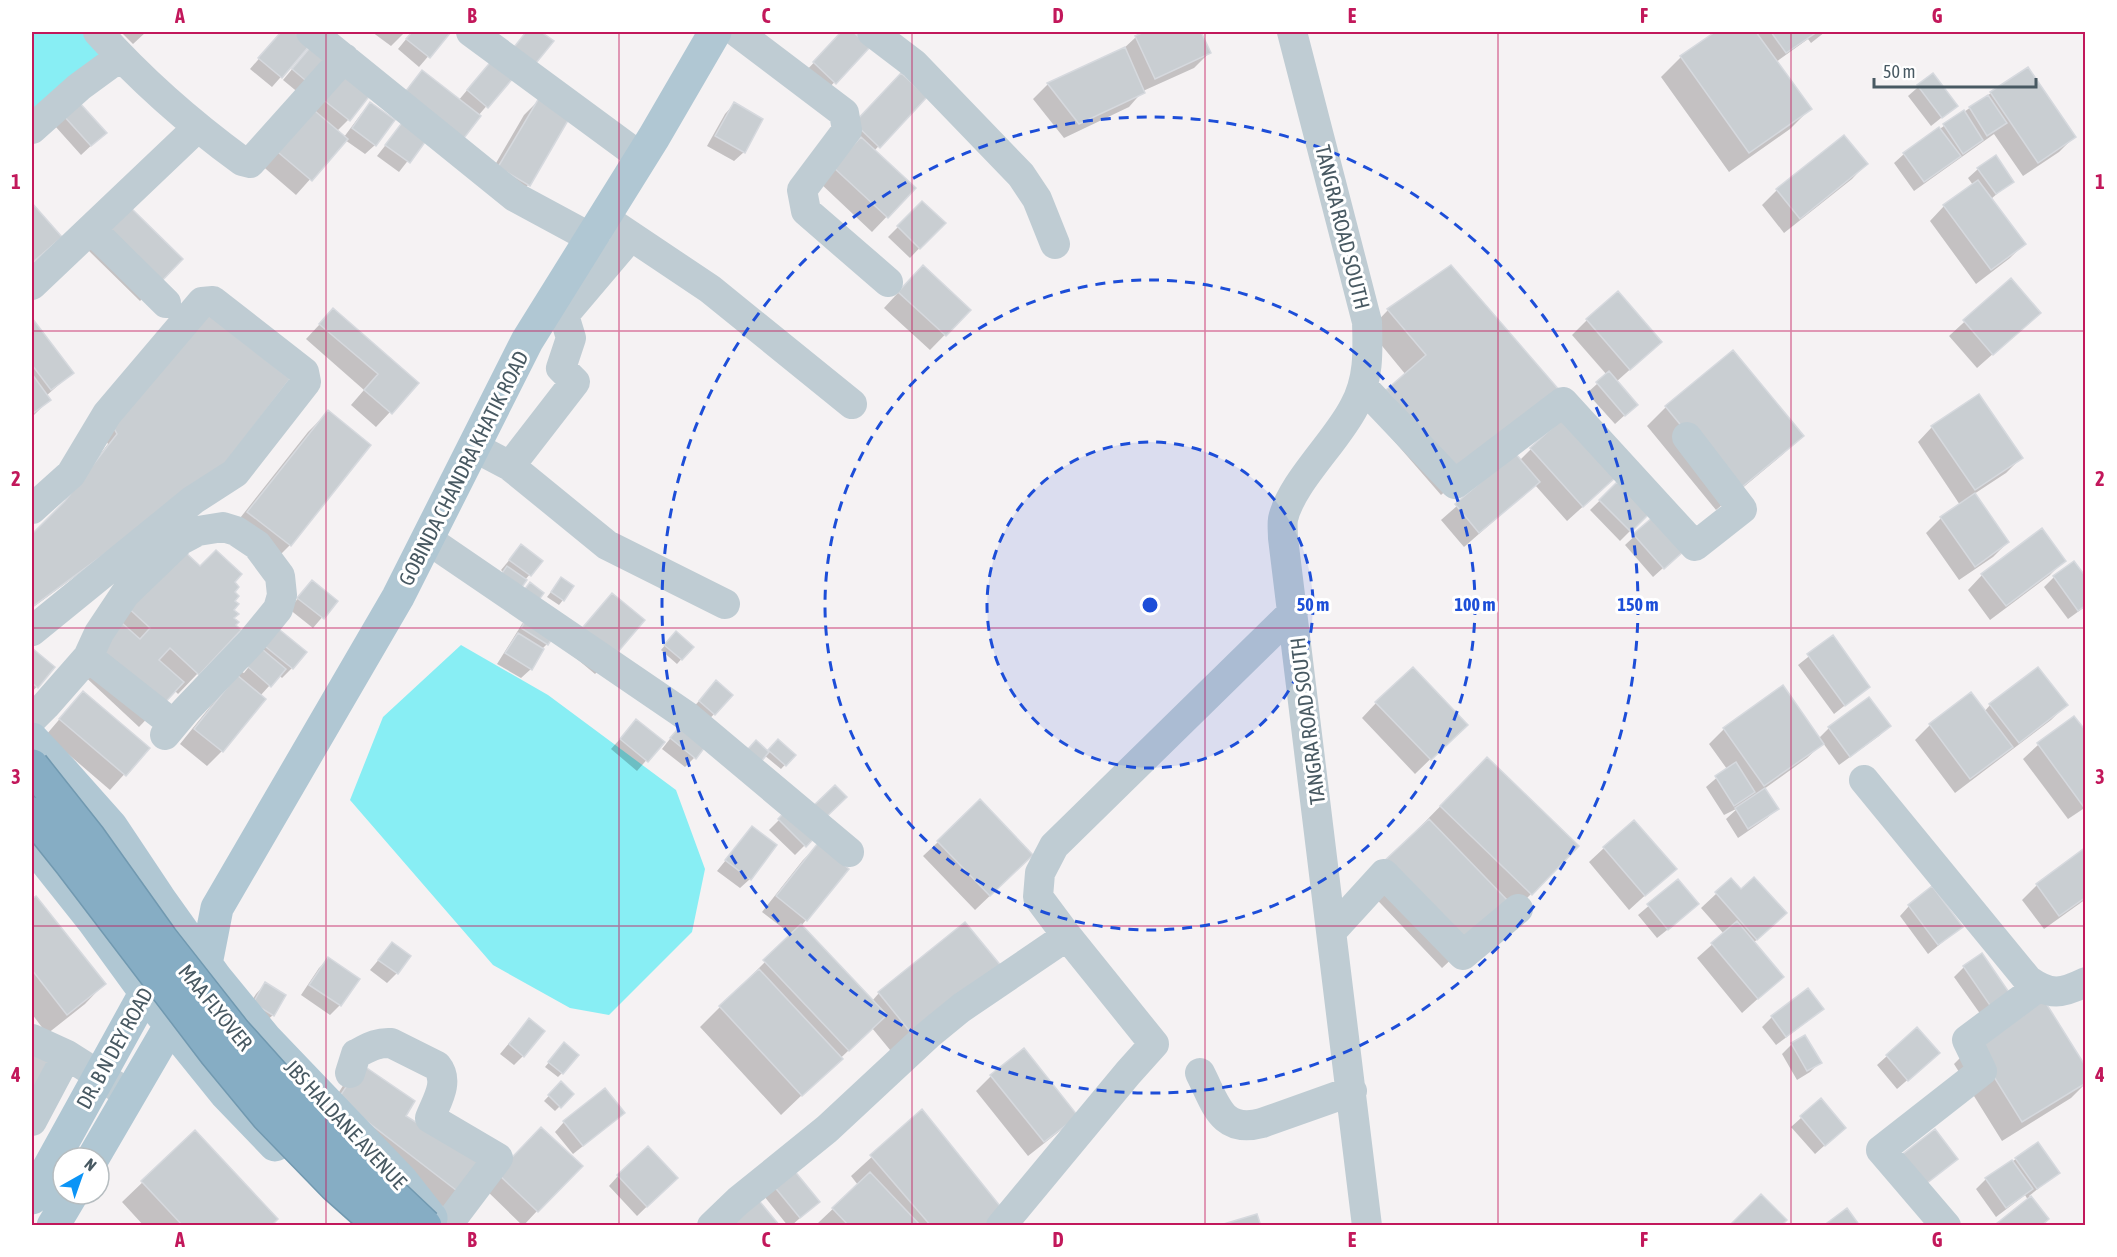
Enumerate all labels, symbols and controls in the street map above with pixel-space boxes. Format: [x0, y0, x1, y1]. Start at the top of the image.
text: A [174, 4, 185, 27]
text: B [467, 4, 477, 27]
text: C [762, 4, 771, 27]
text: D [1052, 4, 1064, 27]
text: E [1348, 4, 1357, 27]
text: F [1640, 4, 1648, 27]
text: G [1932, 4, 1943, 27]
scale bar [1874, 51, 2036, 89]
text: 50 m [1883, 61, 1915, 82]
street label: TANGRA ROAD SOUTH [1311, 142, 1375, 312]
text: 1 [11, 170, 21, 193]
text: 1 [2095, 170, 2105, 193]
street label: GOBINDA CHANDRA KHATIK ROAD [393, 347, 533, 589]
text: 2 [11, 467, 21, 490]
text: 2 [2095, 467, 2105, 490]
text: 50 m [1297, 594, 1329, 615]
text: 100 m [1455, 594, 1495, 615]
text: 150 m [1618, 594, 1658, 615]
centre of rings [1140, 595, 1160, 615]
street label: TANGRA ROAD SOUTH [1285, 636, 1329, 806]
text: 3 [11, 765, 21, 788]
text: 3 [2095, 765, 2105, 788]
street label: MAA FLYOVER [174, 959, 258, 1055]
street label: DR. B N DEY ROAD [71, 983, 157, 1113]
street label: JBS HALDANE AVENUE [280, 1054, 412, 1194]
text: 4 [10, 1063, 21, 1086]
text: 4 [2094, 1063, 2105, 1086]
north arrow [51, 1146, 111, 1206]
text: N [81, 1155, 100, 1174]
text: A [174, 1228, 185, 1251]
text: B [467, 1228, 477, 1251]
text: C [762, 1228, 771, 1251]
text: D [1052, 1228, 1064, 1251]
text: E [1348, 1228, 1357, 1251]
text: F [1640, 1228, 1648, 1251]
text: G [1932, 1228, 1943, 1251]

